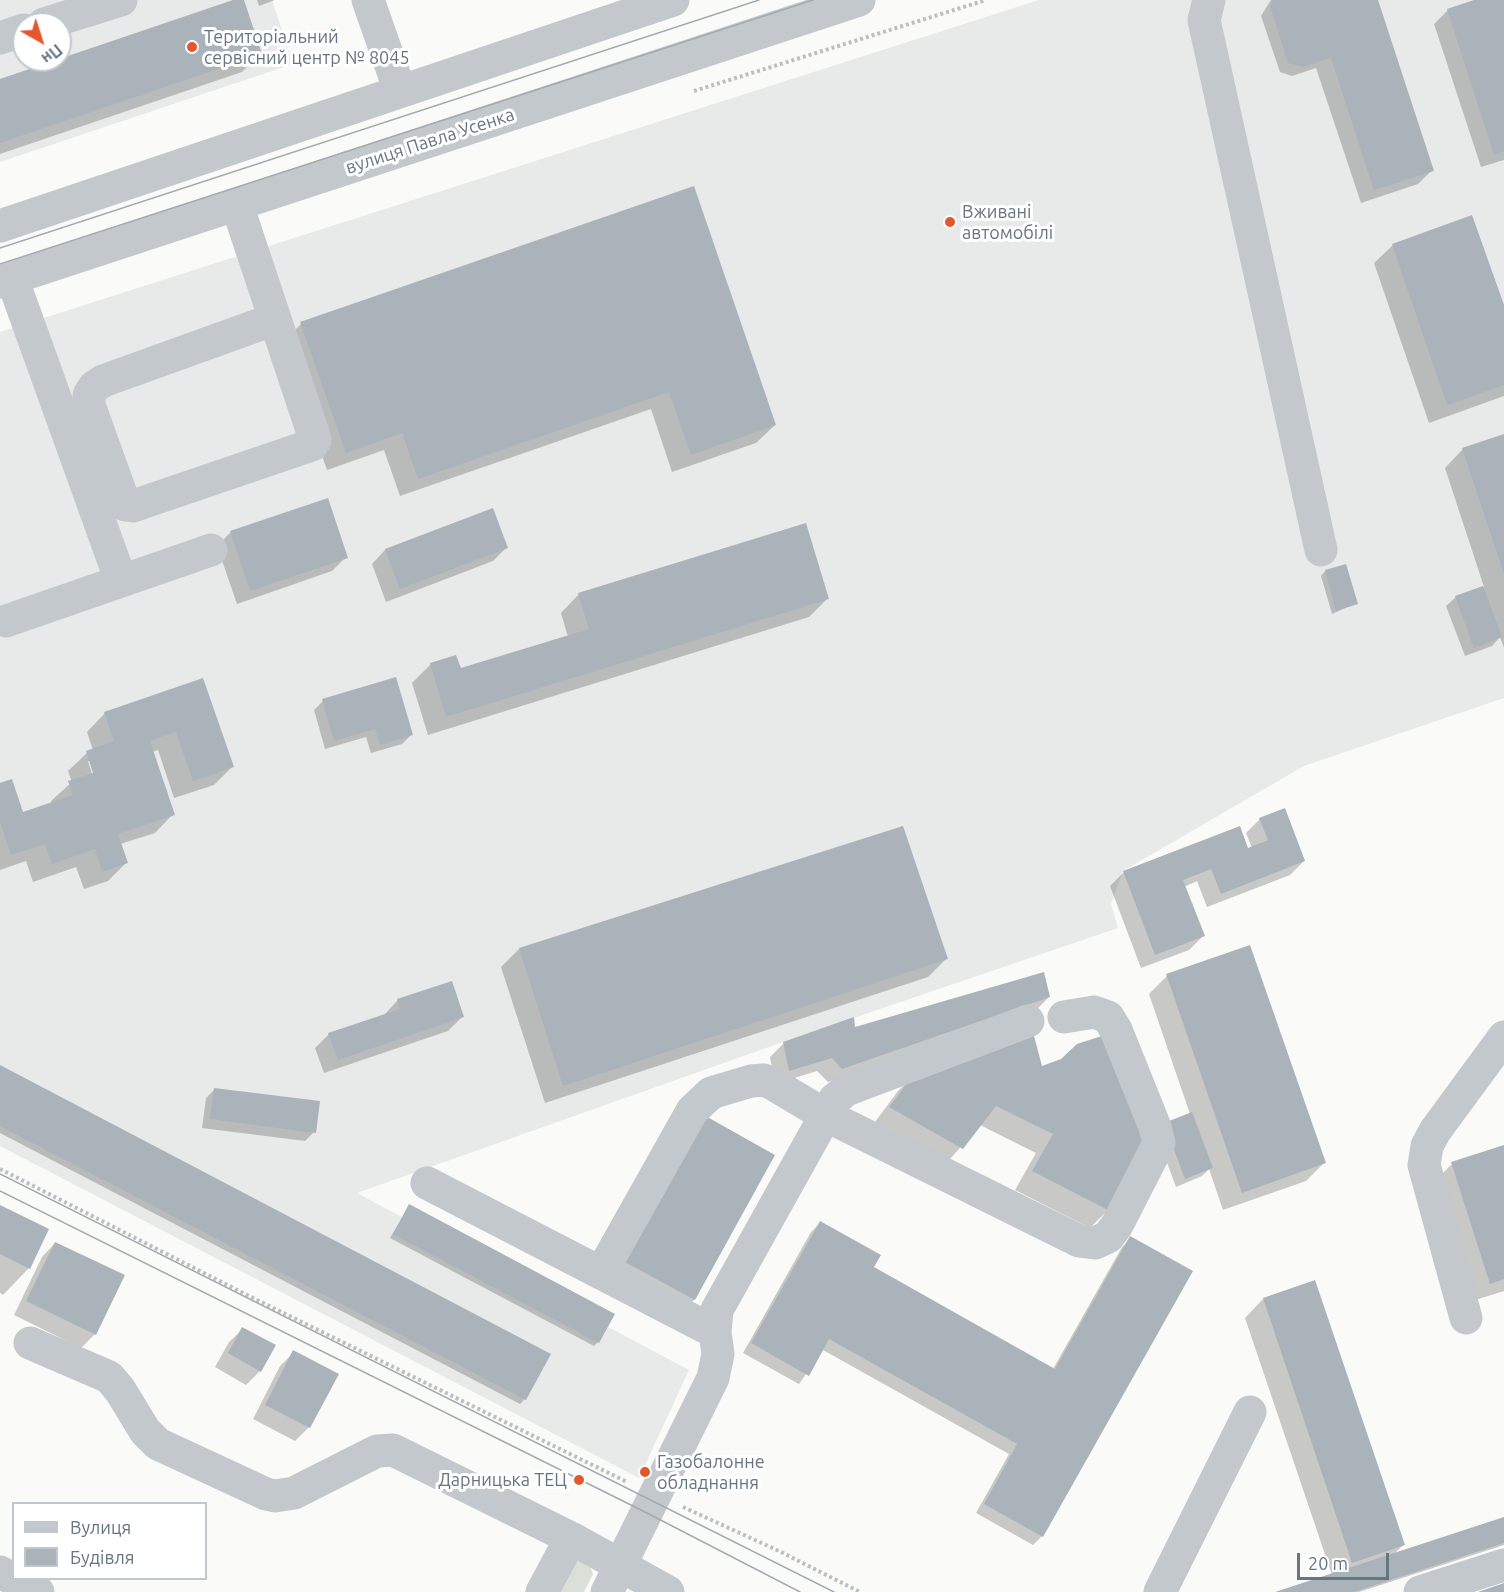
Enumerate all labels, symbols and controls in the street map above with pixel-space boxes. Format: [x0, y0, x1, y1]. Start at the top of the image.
north arrow [12, 12, 72, 72]
place label: Територіальний сервісний центр № 8045 [204, 26, 410, 68]
marker: Територіальний сервісний центр № 8045 [185, 40, 199, 54]
text: Пн [38, 41, 66, 68]
street label: вулиця Павла Усенка [343, 104, 517, 178]
place label: Вживані автомобілі [962, 201, 1053, 244]
marker: Вживані автомобілі [943, 215, 957, 229]
place label: Газобалонне обладнання [657, 1451, 765, 1494]
marker: Газобалонне обладнання [638, 1465, 652, 1479]
place label: Дарницька ТЕЦ [438, 1469, 567, 1491]
marker: Дарницька ТЕЦ [572, 1473, 586, 1487]
legend [12, 1502, 207, 1580]
text: Вулиця [70, 1517, 131, 1537]
scale bar [1300, 1541, 1392, 1579]
text: Будівля [70, 1547, 135, 1567]
text: 20 m [1308, 1553, 1348, 1573]

